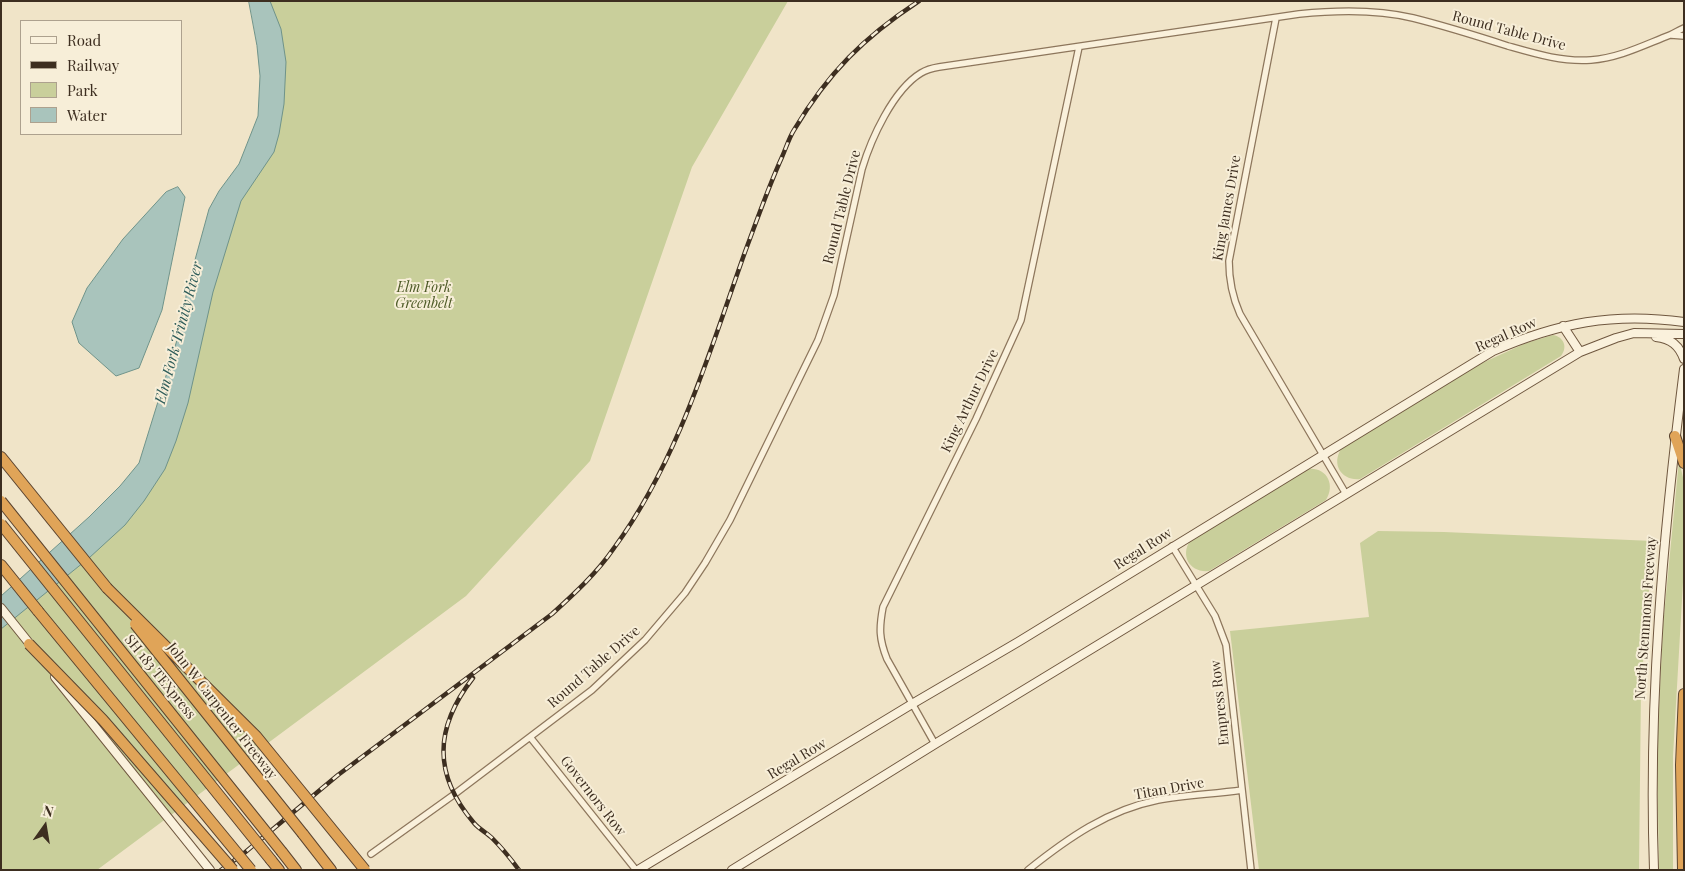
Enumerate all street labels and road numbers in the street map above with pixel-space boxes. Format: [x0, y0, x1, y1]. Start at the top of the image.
street label: Round Table Drive [1450, 8, 1568, 54]
street label: Round Table Drive [820, 148, 864, 266]
street label: King James Drive [1209, 154, 1245, 262]
street label: Regal Row [1473, 314, 1539, 356]
street label: King Arthur Drive [938, 347, 1002, 455]
street label: Regal Row [1111, 525, 1175, 573]
street label: North Stemmons Freeway [1632, 536, 1660, 700]
street label: Round Table Drive [544, 622, 644, 712]
street label: SH 183 TEXpress [121, 632, 199, 722]
street label: John W Carpenter Freeway [163, 639, 281, 783]
street label: Empress Row [1207, 660, 1233, 746]
street label: Regal Row [765, 735, 829, 783]
street label: Governors Row [557, 753, 629, 839]
street label: Titan Drive [1133, 775, 1205, 803]

